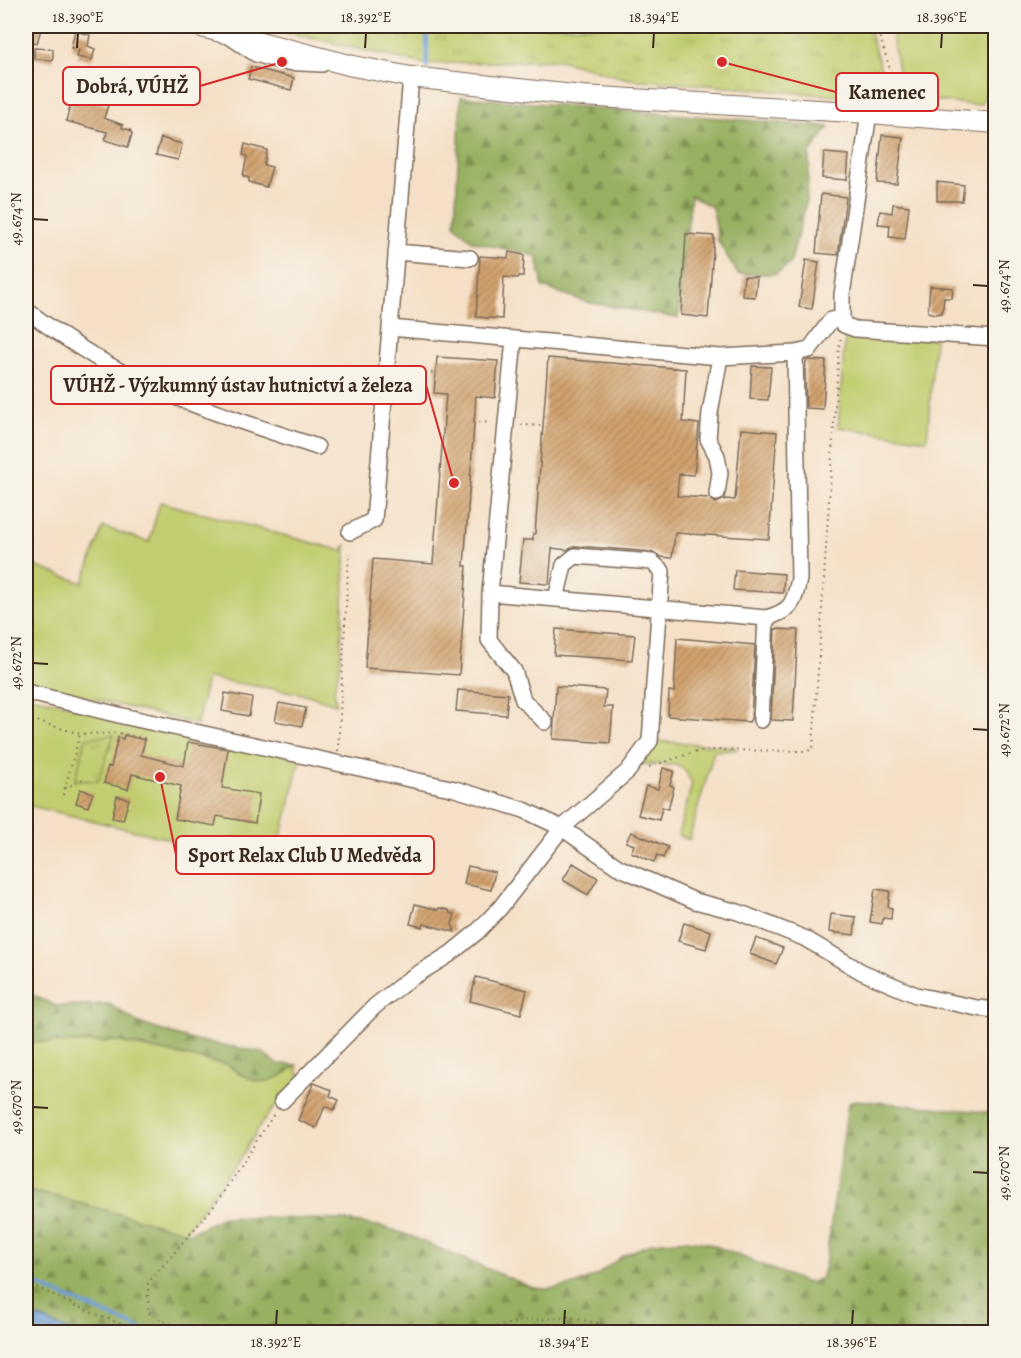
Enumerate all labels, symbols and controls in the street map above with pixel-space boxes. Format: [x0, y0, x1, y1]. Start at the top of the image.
text: 18.390°E [52, 7, 104, 27]
text: 18.392°E [341, 7, 391, 27]
text: 18.394°E [629, 7, 679, 27]
text: 18.396°E [917, 7, 967, 27]
callout: Dobrá, VÚHŽ [63, 67, 200, 105]
text: Dobrá, VÚHŽ [76, 73, 189, 100]
callout: Kamenec [836, 73, 938, 111]
text: Kamenec [848, 79, 926, 106]
text: 49.674°N [6, 192, 26, 246]
text: 49.674°N [994, 259, 1014, 313]
callout: VÚHŽ - Výzkumný ústav hutnictví a železa [51, 366, 426, 404]
text: VÚHŽ - Výzkumný ústav hutnictví a železa [62, 372, 413, 399]
text: 49.672°N [6, 636, 26, 690]
text: 49.672°N [994, 703, 1014, 757]
callout: Sport Relax Club U Medvěda [176, 836, 434, 874]
text: Sport Relax Club U Medvěda [188, 842, 422, 869]
text: 49.670°N [6, 1079, 26, 1134]
text: 49.670°N [994, 1145, 1014, 1200]
text: 18.392°E [251, 1332, 301, 1352]
text: 18.394°E [539, 1332, 589, 1352]
text: 18.396°E [827, 1332, 877, 1352]

